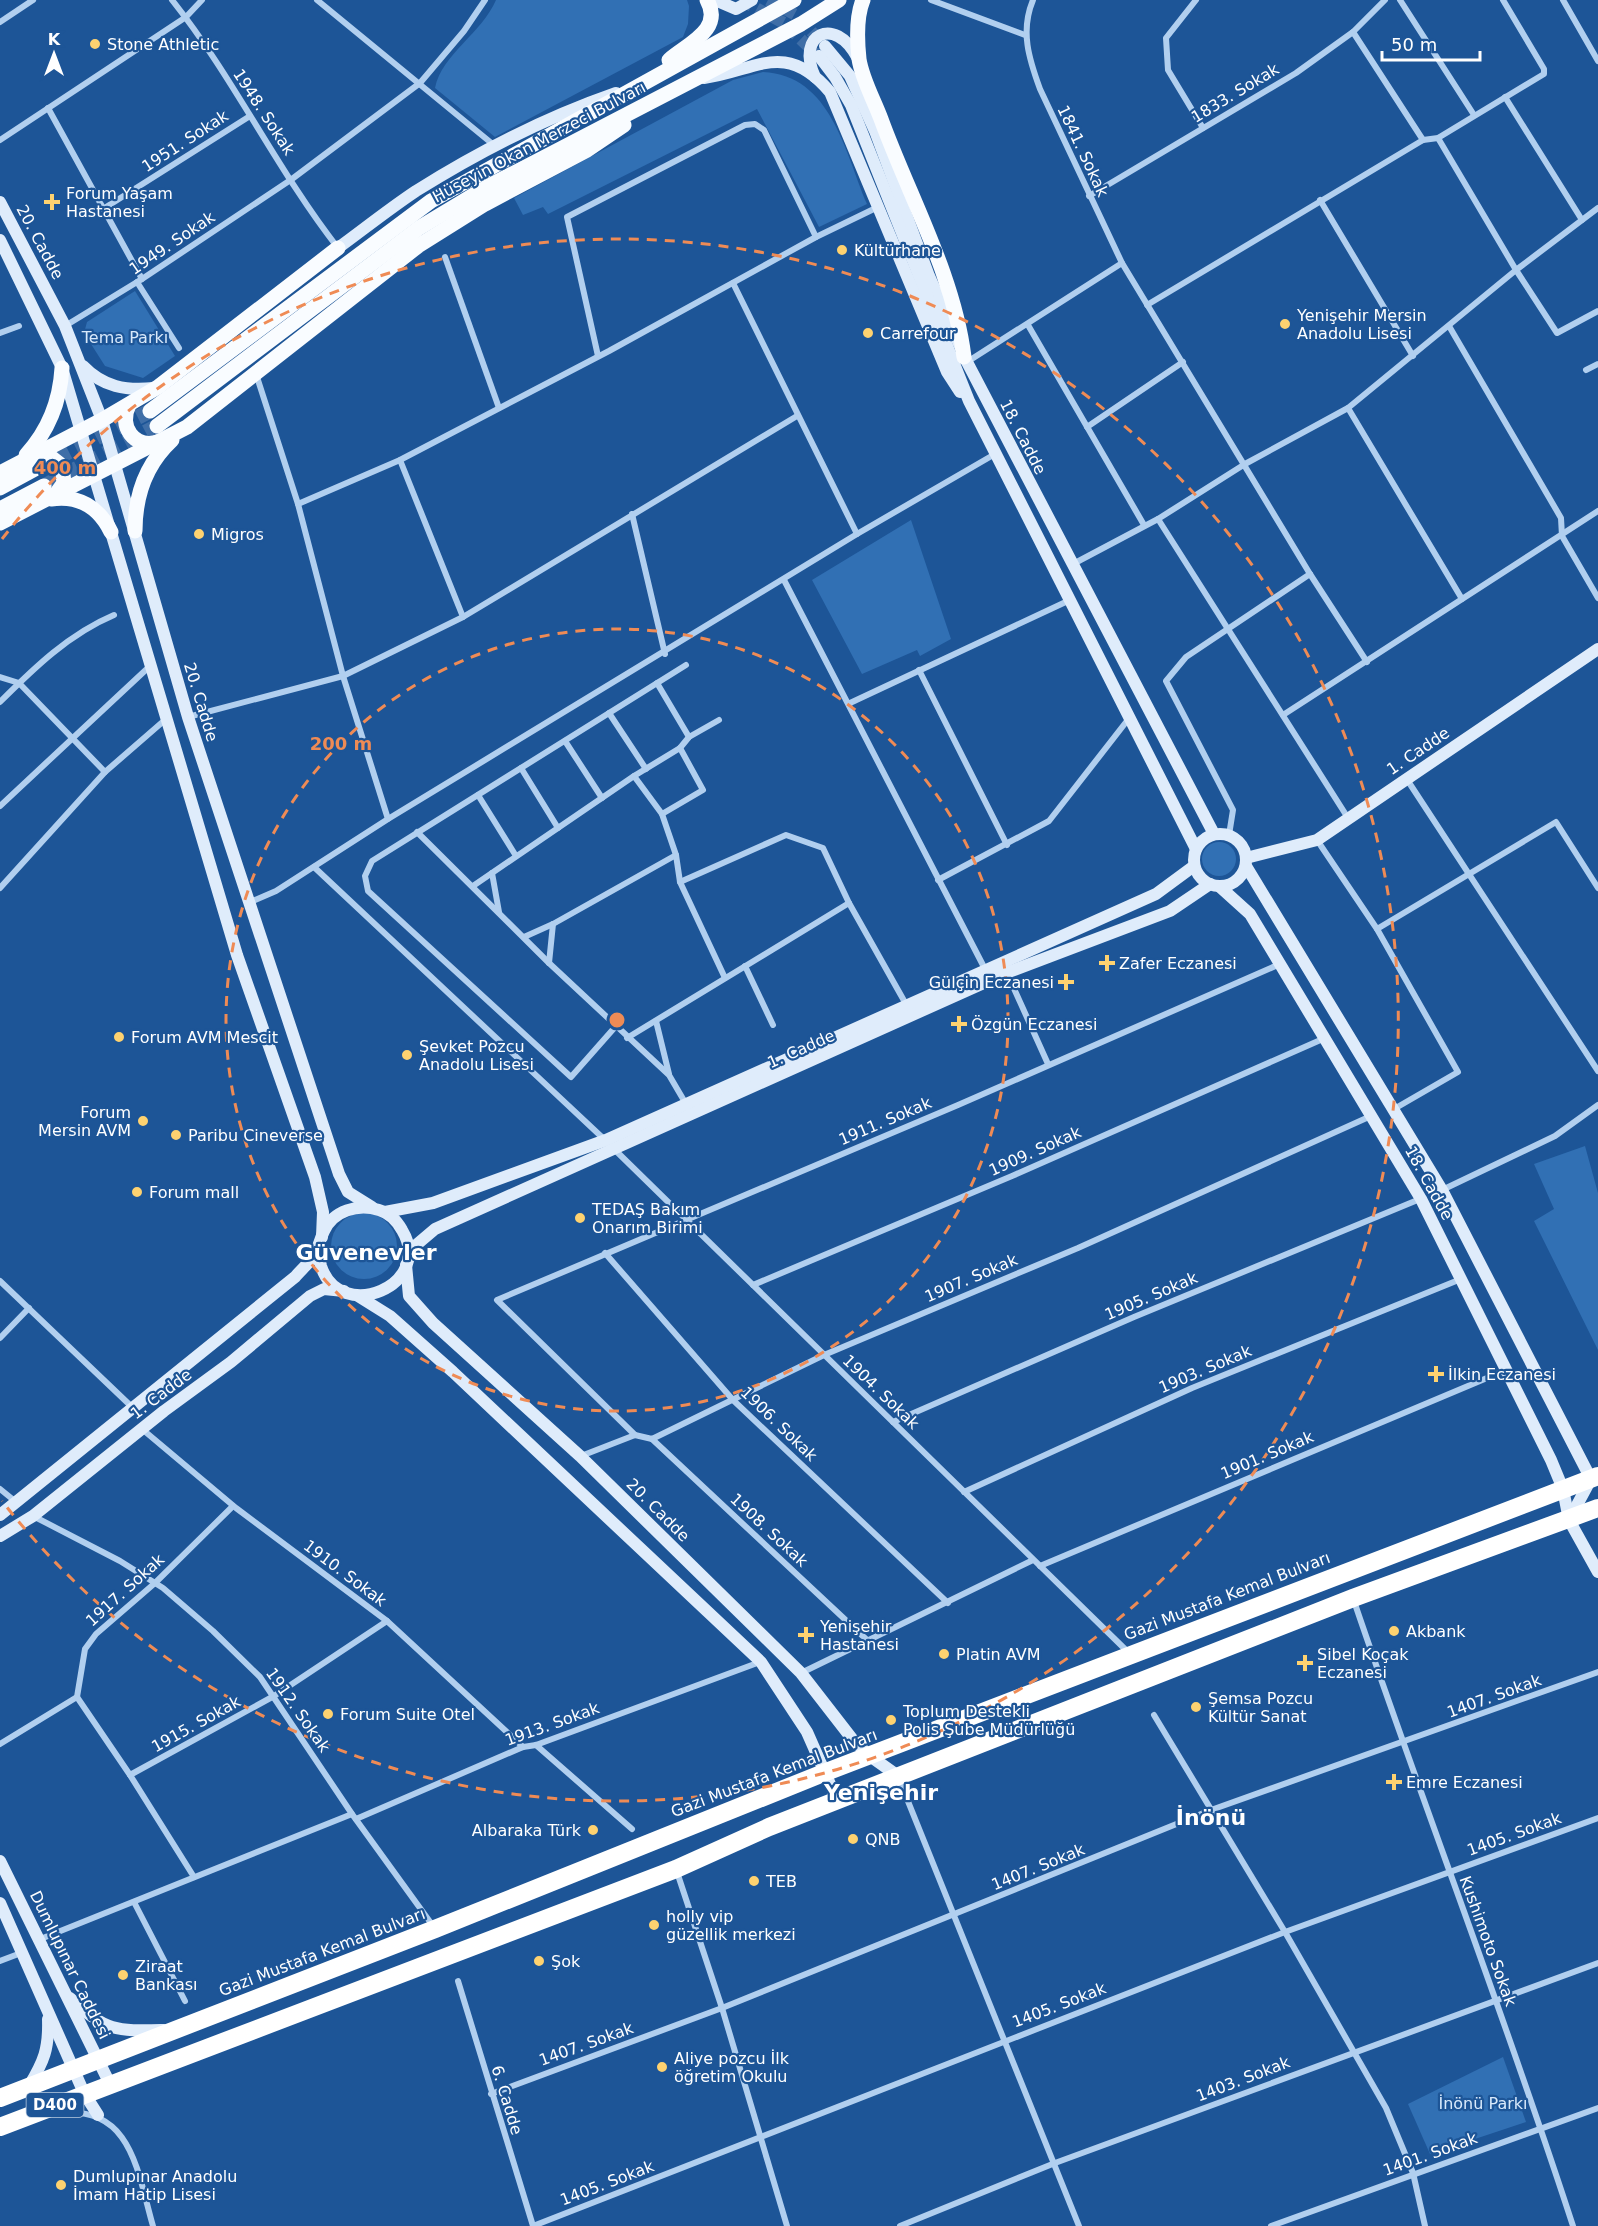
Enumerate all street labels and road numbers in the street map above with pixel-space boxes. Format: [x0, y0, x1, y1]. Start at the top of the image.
street label: 1833. Sokak [1188, 59, 1283, 127]
street label: 1948. Sokak [229, 65, 299, 159]
street label: Hüseyin Okan Merzeci Bulvarı [429, 78, 649, 206]
street label: 1841. Sokak [1053, 102, 1113, 200]
street label: 1951. Sokak [138, 106, 232, 176]
street label: 20. Cadde [12, 201, 68, 283]
street label: 1949. Sokak [126, 207, 219, 279]
street label: 18. Cadde [996, 396, 1050, 478]
street label: 20. Cadde [180, 660, 222, 744]
street label: 1. Cadde [1383, 723, 1453, 779]
street label: 1. Cadde [764, 1026, 838, 1072]
street label: 1911. Sokak [836, 1093, 935, 1149]
street label: 1909. Sokak [986, 1122, 1085, 1180]
street label: 18. Cadde [1401, 1143, 1457, 1223]
street label: 1907. Sokak [922, 1250, 1021, 1306]
street label: 1905. Sokak [1102, 1268, 1201, 1324]
street label: 1903. Sokak [1156, 1341, 1255, 1397]
street label: 1904. Sokak [839, 1351, 924, 1434]
street label: 1. Cadde [127, 1365, 195, 1423]
street label: 1906. Sokak [737, 1383, 822, 1466]
street label: 1901. Sokak [1218, 1427, 1317, 1483]
street label: 20. Cadde [622, 1474, 694, 1546]
street label: 1908. Sokak [726, 1489, 812, 1571]
street label: 1910. Sokak [300, 1536, 391, 1611]
street label: Gazi Mustafa Kemal Bulvarı [1121, 1548, 1333, 1644]
street label: 1917. Sokak [82, 1549, 169, 1630]
street label: 1912. Sokak [262, 1664, 335, 1757]
street label: 1407. Sokak [1444, 1670, 1544, 1722]
street label: 1915. Sokak [148, 1691, 244, 1756]
street label: 1913. Sokak [502, 1698, 602, 1750]
street label: Gazi Mustafa Kemal Bulvarı [668, 1725, 880, 1821]
street label: 1405. Sokak [1464, 1808, 1564, 1860]
street label: 1407. Sokak [989, 1839, 1088, 1894]
street label: Kushimoto Sokak [1456, 1873, 1521, 2009]
street label: Dumlupınar Caddesi [26, 1888, 114, 2042]
street label: Gazi Mustafa Kemal Bulvarı [216, 1904, 428, 2000]
street label: 1405. Sokak [1009, 1978, 1109, 2032]
street label: 1407. Sokak [536, 2018, 636, 2070]
street label: 1403. Sokak [1193, 2052, 1293, 2106]
street label: 6. Cadde [487, 2063, 527, 2137]
road number: D400 [26, 2093, 84, 2117]
street label: 1401. Sokak [1380, 2128, 1480, 2180]
street label: 1405. Sokak [557, 2156, 657, 2210]

